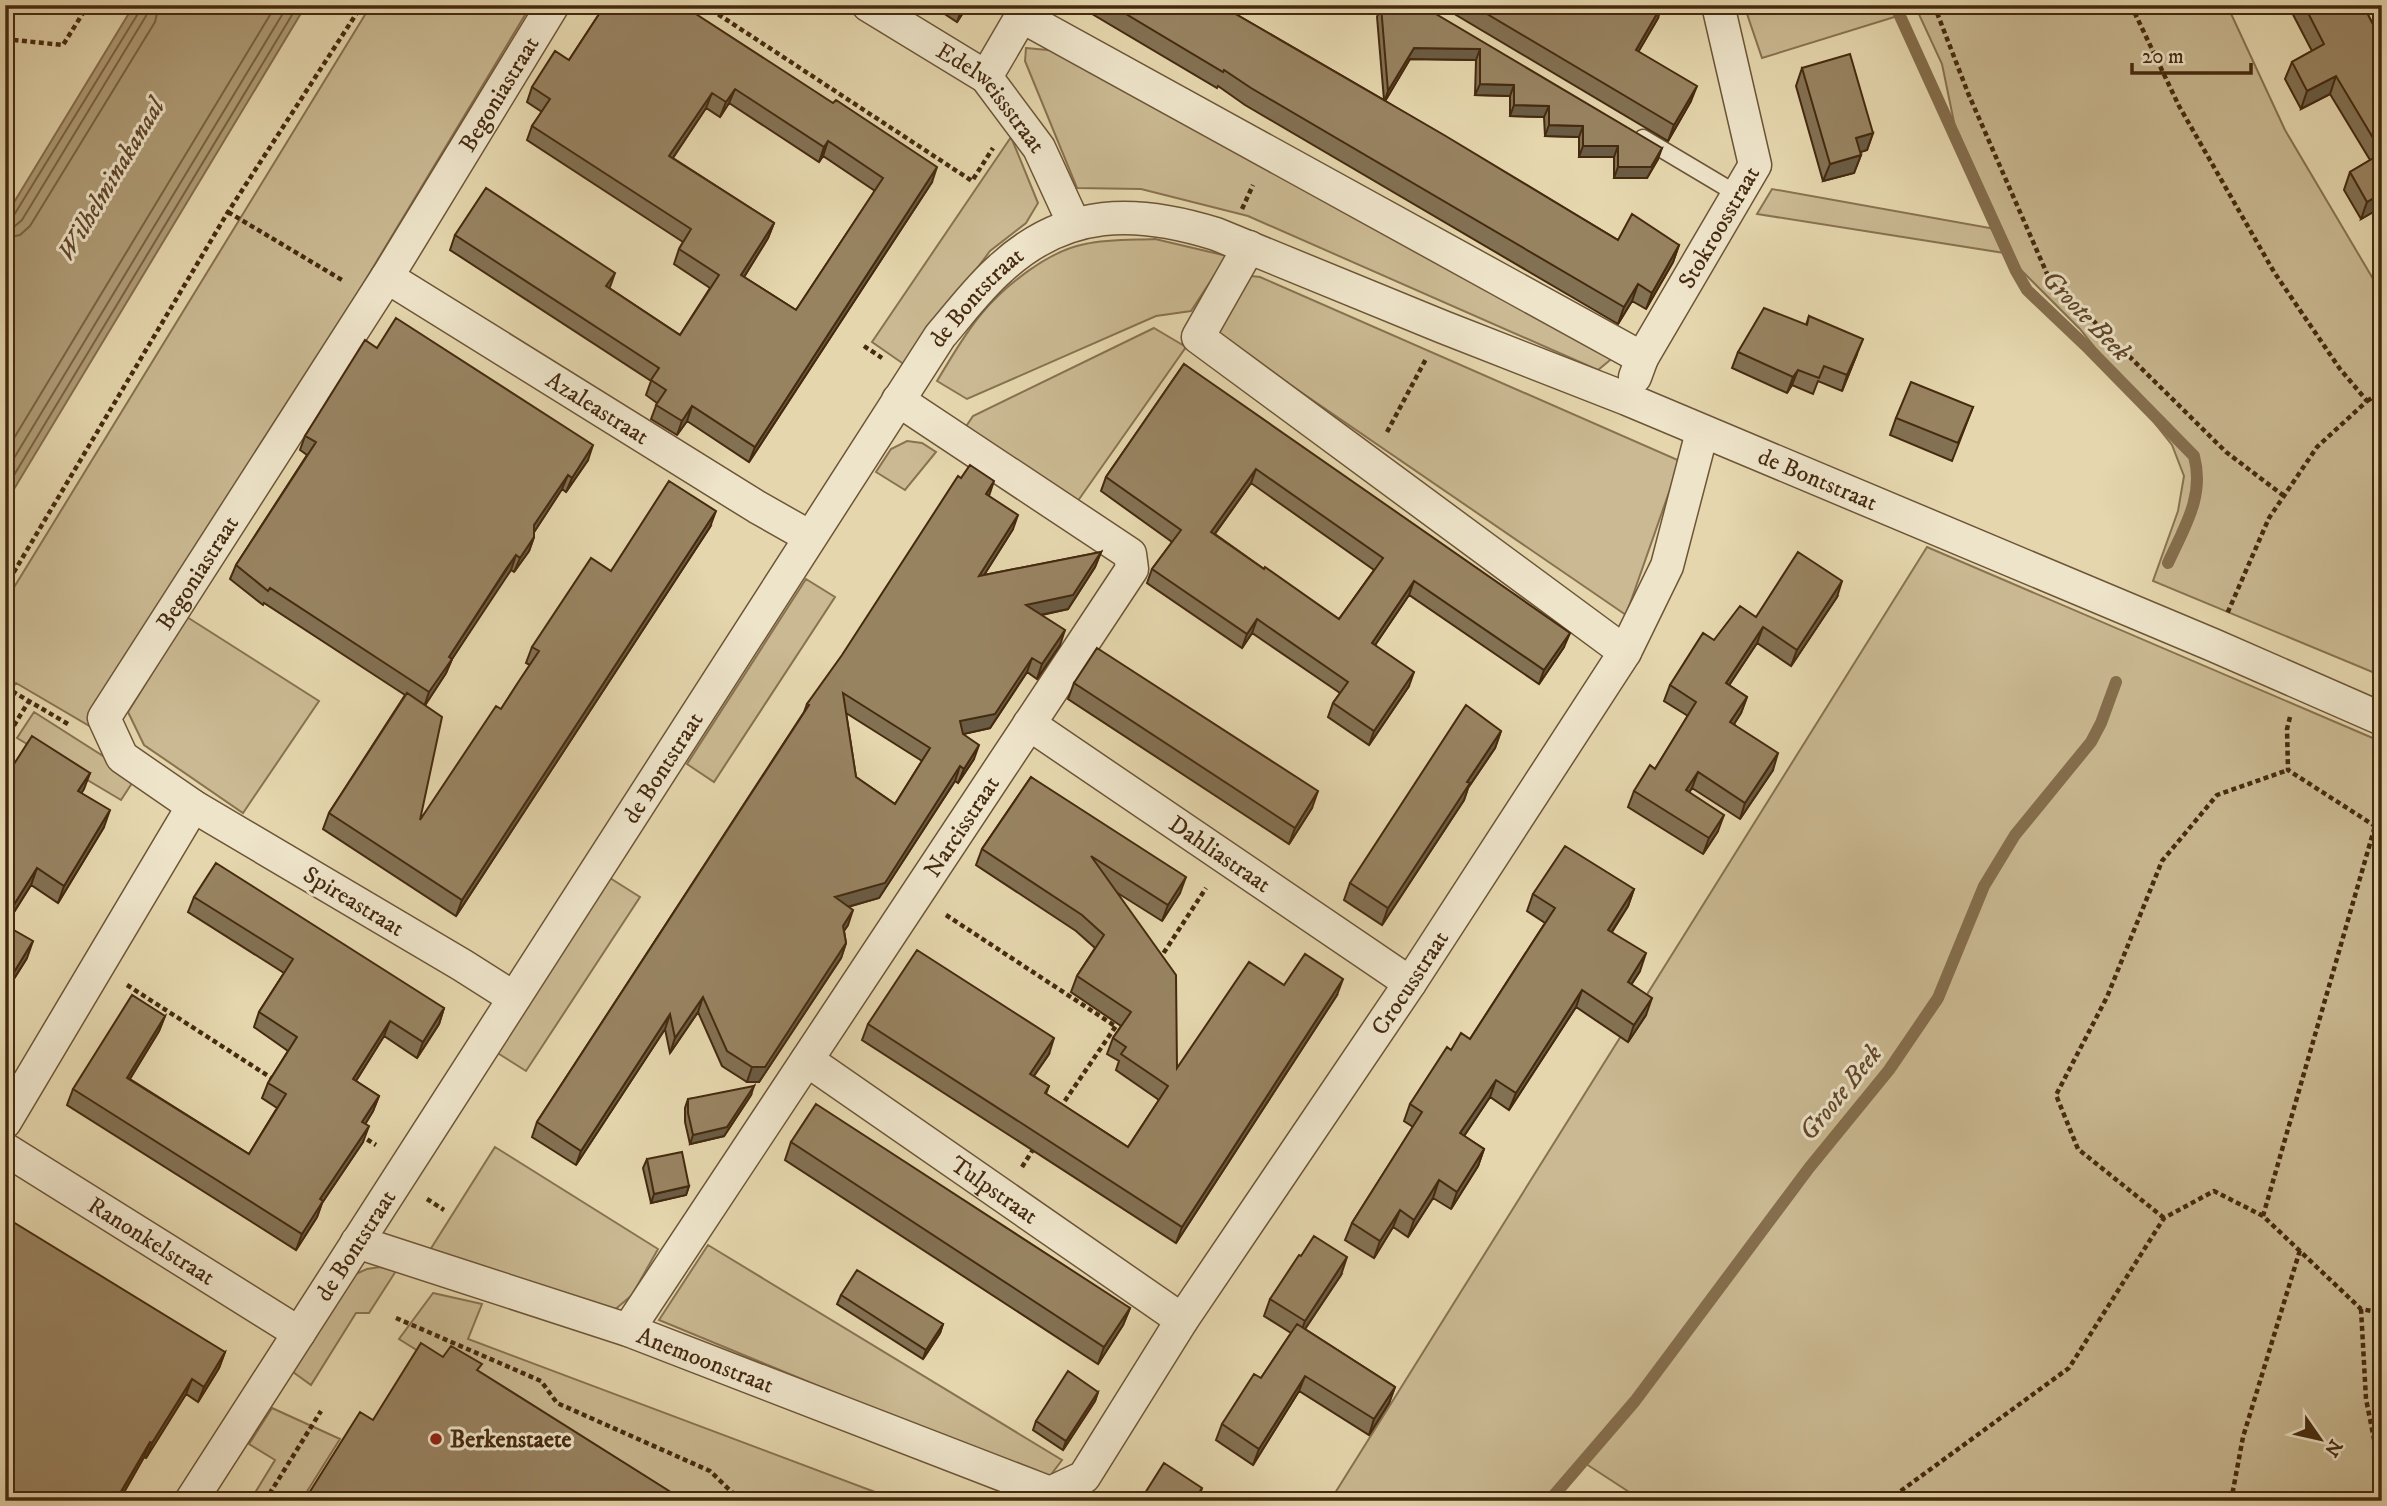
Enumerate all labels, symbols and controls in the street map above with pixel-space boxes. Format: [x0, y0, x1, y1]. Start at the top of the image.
street label: Begoniastraat [453, 31, 547, 158]
scale bar [2132, 32, 2250, 76]
street label: Edelweissstraat [930, 36, 1052, 160]
text: 20 m [2142, 44, 2184, 70]
water label: Wilhelminakanaal [50, 90, 174, 267]
street label: Stokroosstraat [1672, 161, 1767, 294]
street label: de Bontstraat [923, 241, 1030, 353]
water label: Groote Beek [2034, 263, 2138, 369]
street label: Azaleastraat [540, 365, 654, 452]
street label: de Bontstraat [1753, 442, 1882, 518]
street label: Begoniastraat [150, 510, 246, 636]
street label: de Bontstraat [617, 706, 710, 829]
street label: Narcisstraat [918, 770, 1007, 883]
street label: Dahliastraat [1163, 809, 1277, 900]
street label: Spireastraat [298, 860, 410, 944]
street label: Crocusstraat [1365, 925, 1456, 1041]
water label: Groote Beek [1792, 1038, 1890, 1148]
street label: Tulpstraat [944, 1150, 1044, 1232]
street label: de Bontstraat [309, 1184, 403, 1307]
street label: Ranonkelstraat [82, 1191, 221, 1293]
street label: Anemoonstraat [632, 1321, 778, 1401]
north arrow [2286, 1404, 2356, 1474]
place label: Berkenstaete [450, 1425, 572, 1455]
marker: Berkenstaete [428, 1431, 444, 1447]
text: N [2319, 1435, 2347, 1461]

